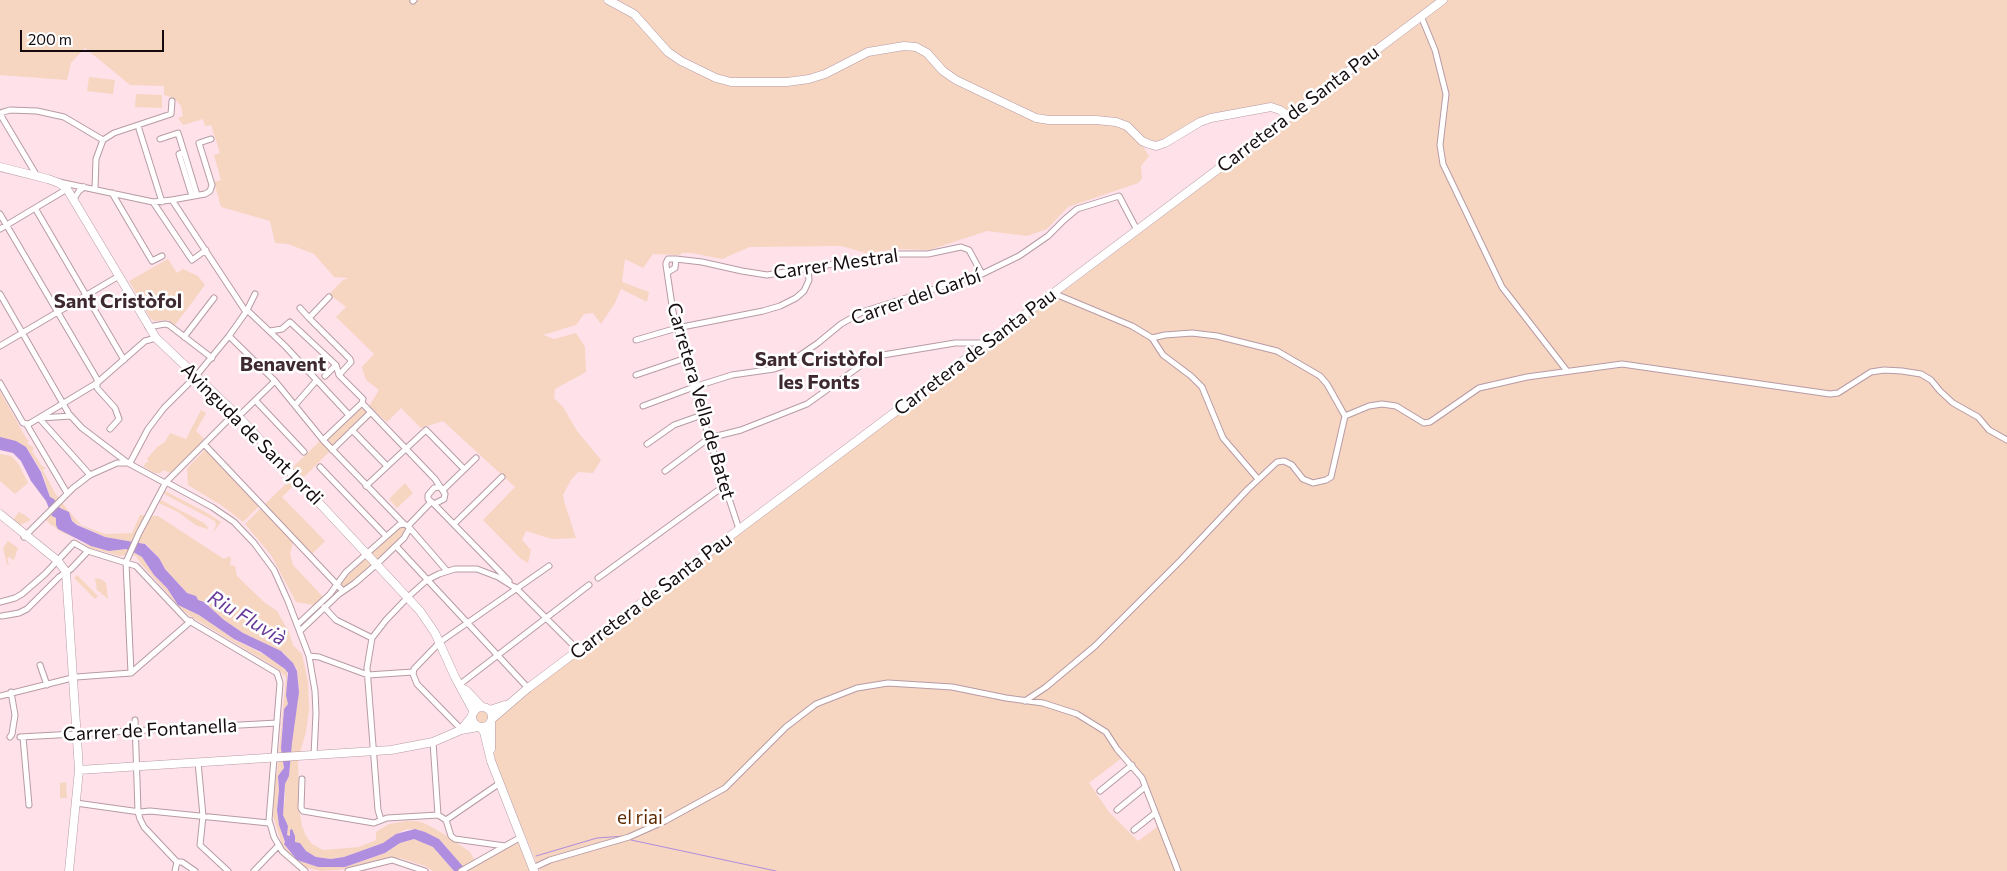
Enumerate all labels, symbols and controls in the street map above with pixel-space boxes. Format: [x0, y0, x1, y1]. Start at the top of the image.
scale bar [22, 20, 166, 52]
text: 200 m [28, 30, 72, 48]
street label: Carretera de Santa Pau [1213, 41, 1383, 177]
street label: Carrer Mestral [772, 244, 900, 284]
street label: Carrer del Garbí [848, 264, 984, 330]
street label: Carretera de Santa Pau [890, 284, 1060, 420]
district label: Sant Cristòfol [54, 289, 182, 313]
street label: Carretera Vella de Batet [662, 300, 740, 502]
district label: Sant Cristòfol les Fonts [755, 347, 883, 394]
district label: Benavent [240, 352, 326, 376]
street label: Avinguda de Sant Jordi [176, 358, 328, 510]
street label: Carretera de Santa Pau [566, 528, 736, 664]
water label: Riu Fluvià [204, 585, 290, 651]
street label: Carrer de Fontanella [62, 714, 238, 746]
park label: el riai [617, 807, 663, 829]

